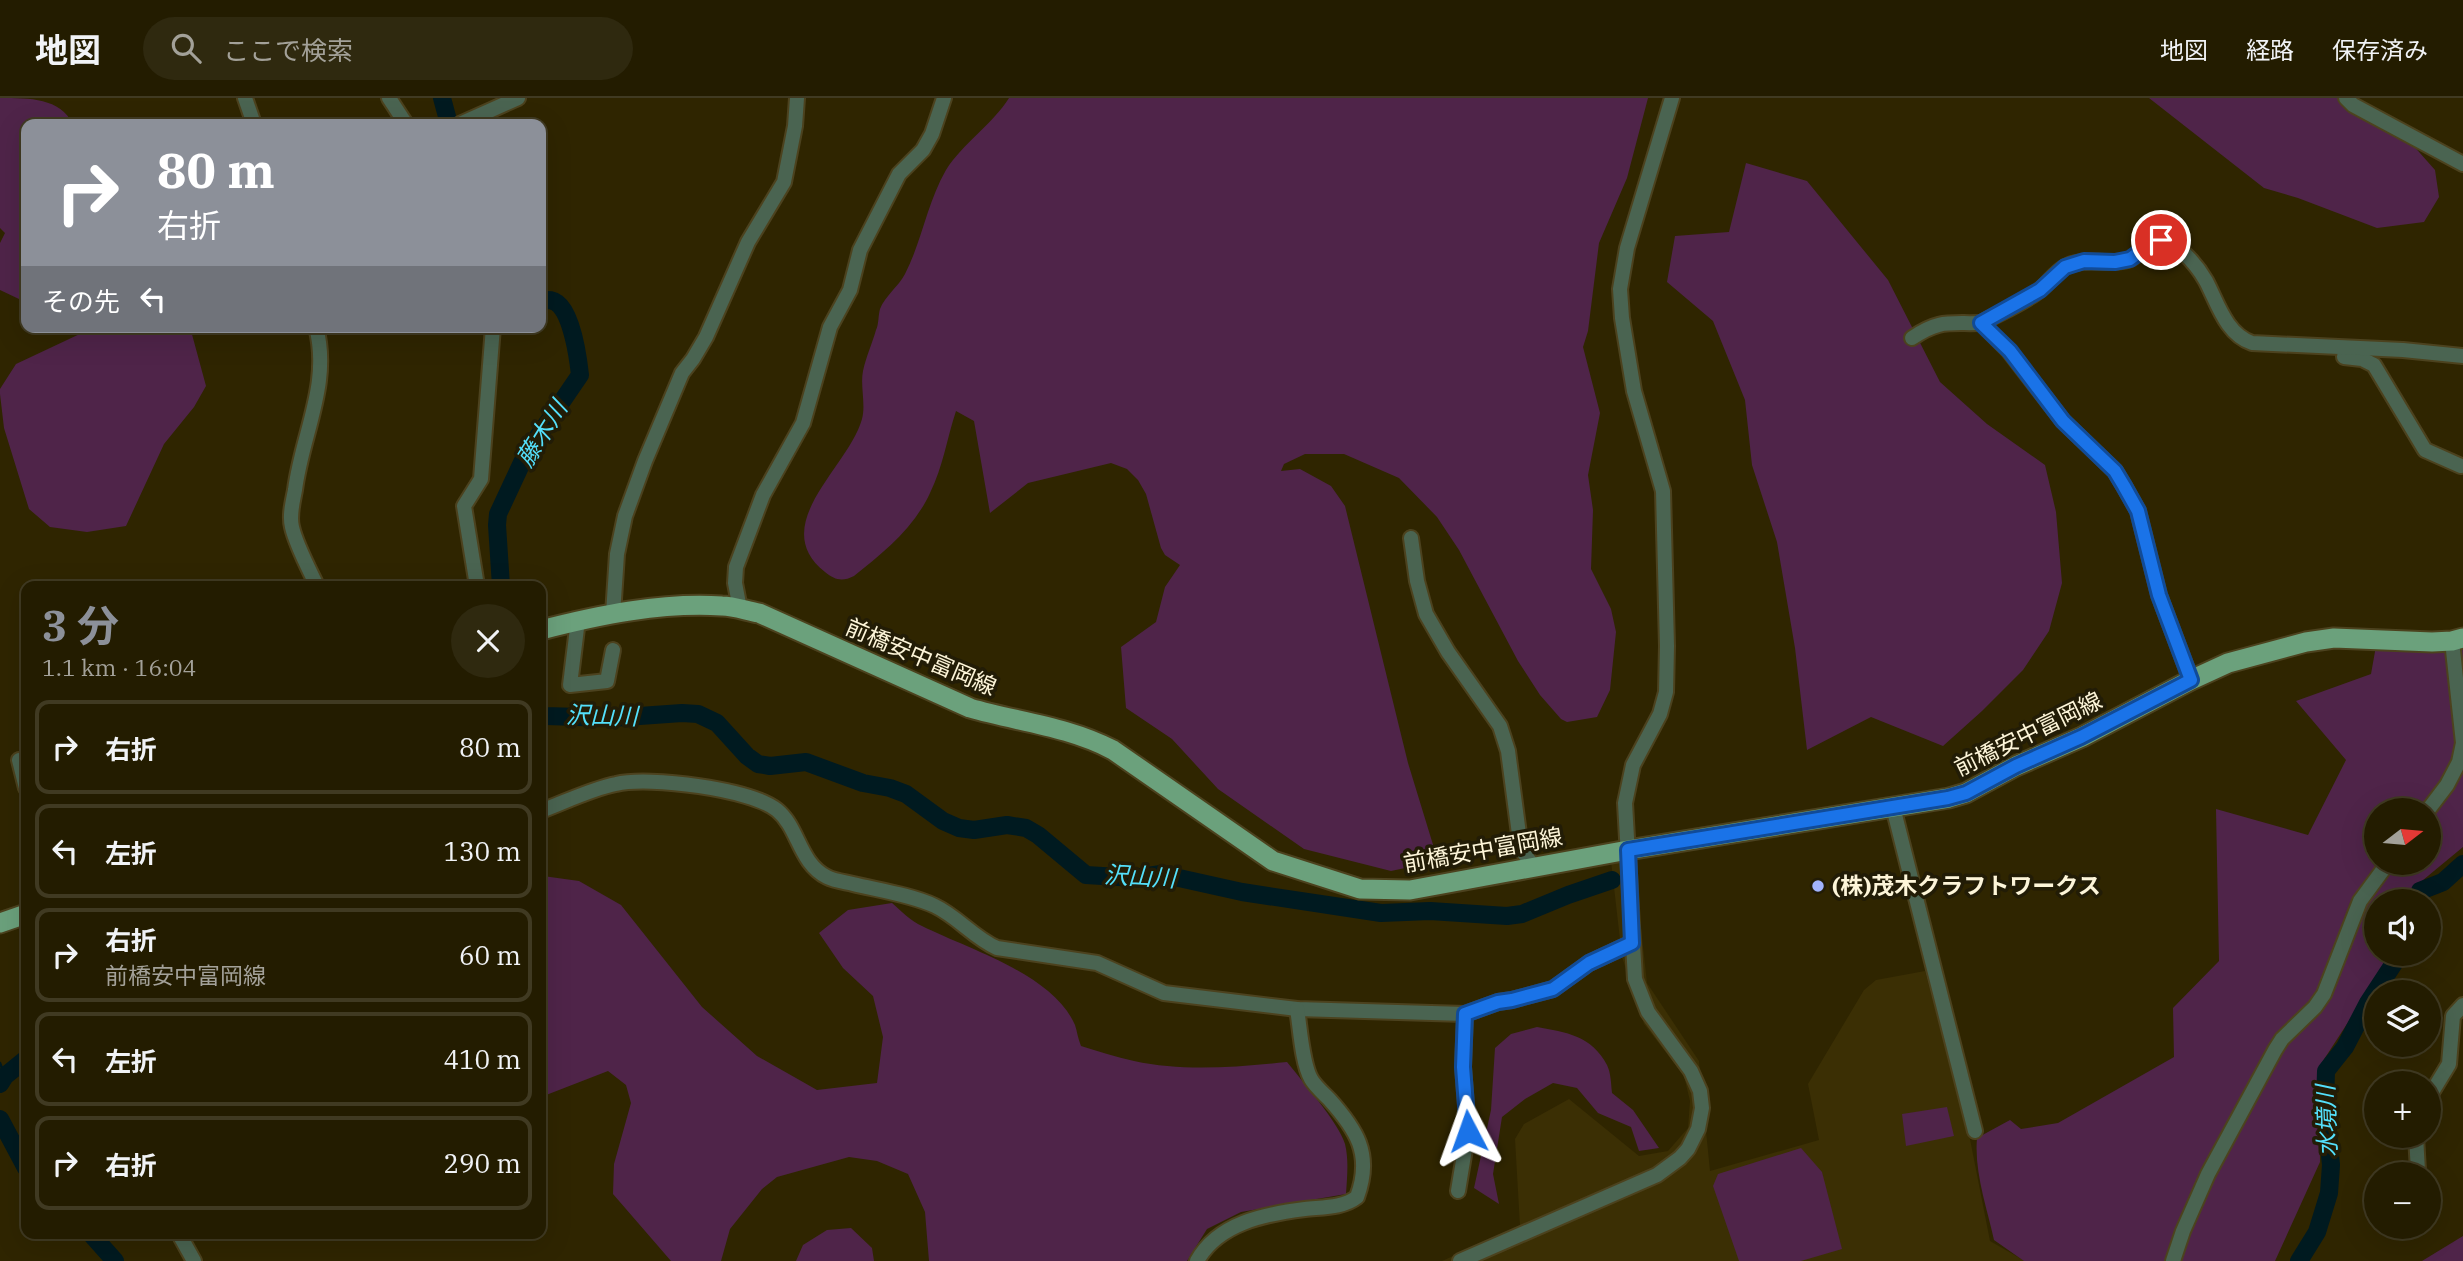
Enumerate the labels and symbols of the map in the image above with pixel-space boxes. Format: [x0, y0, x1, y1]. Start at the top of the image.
pin [2131, 210, 2191, 270]
water label: 藤木川 [509, 392, 575, 472]
street label: 前橋安中富岡線 [841, 611, 1001, 701]
street label: 前橋安中富岡線 [1949, 684, 2106, 782]
water label: 沢山川 [566, 698, 641, 732]
north arrow [2364, 798, 2441, 875]
street label: 前橋安中富岡線 [1401, 820, 1565, 878]
water label: 沢山川 [1103, 858, 1180, 894]
place label: (株)茂木クラフトワークス [1832, 870, 2101, 900]
marker: (株)茂木クラフトワークス [1810, 878, 1826, 894]
water label: 水境川 [2309, 1082, 2343, 1158]
position arrow [1431, 1094, 1505, 1168]

